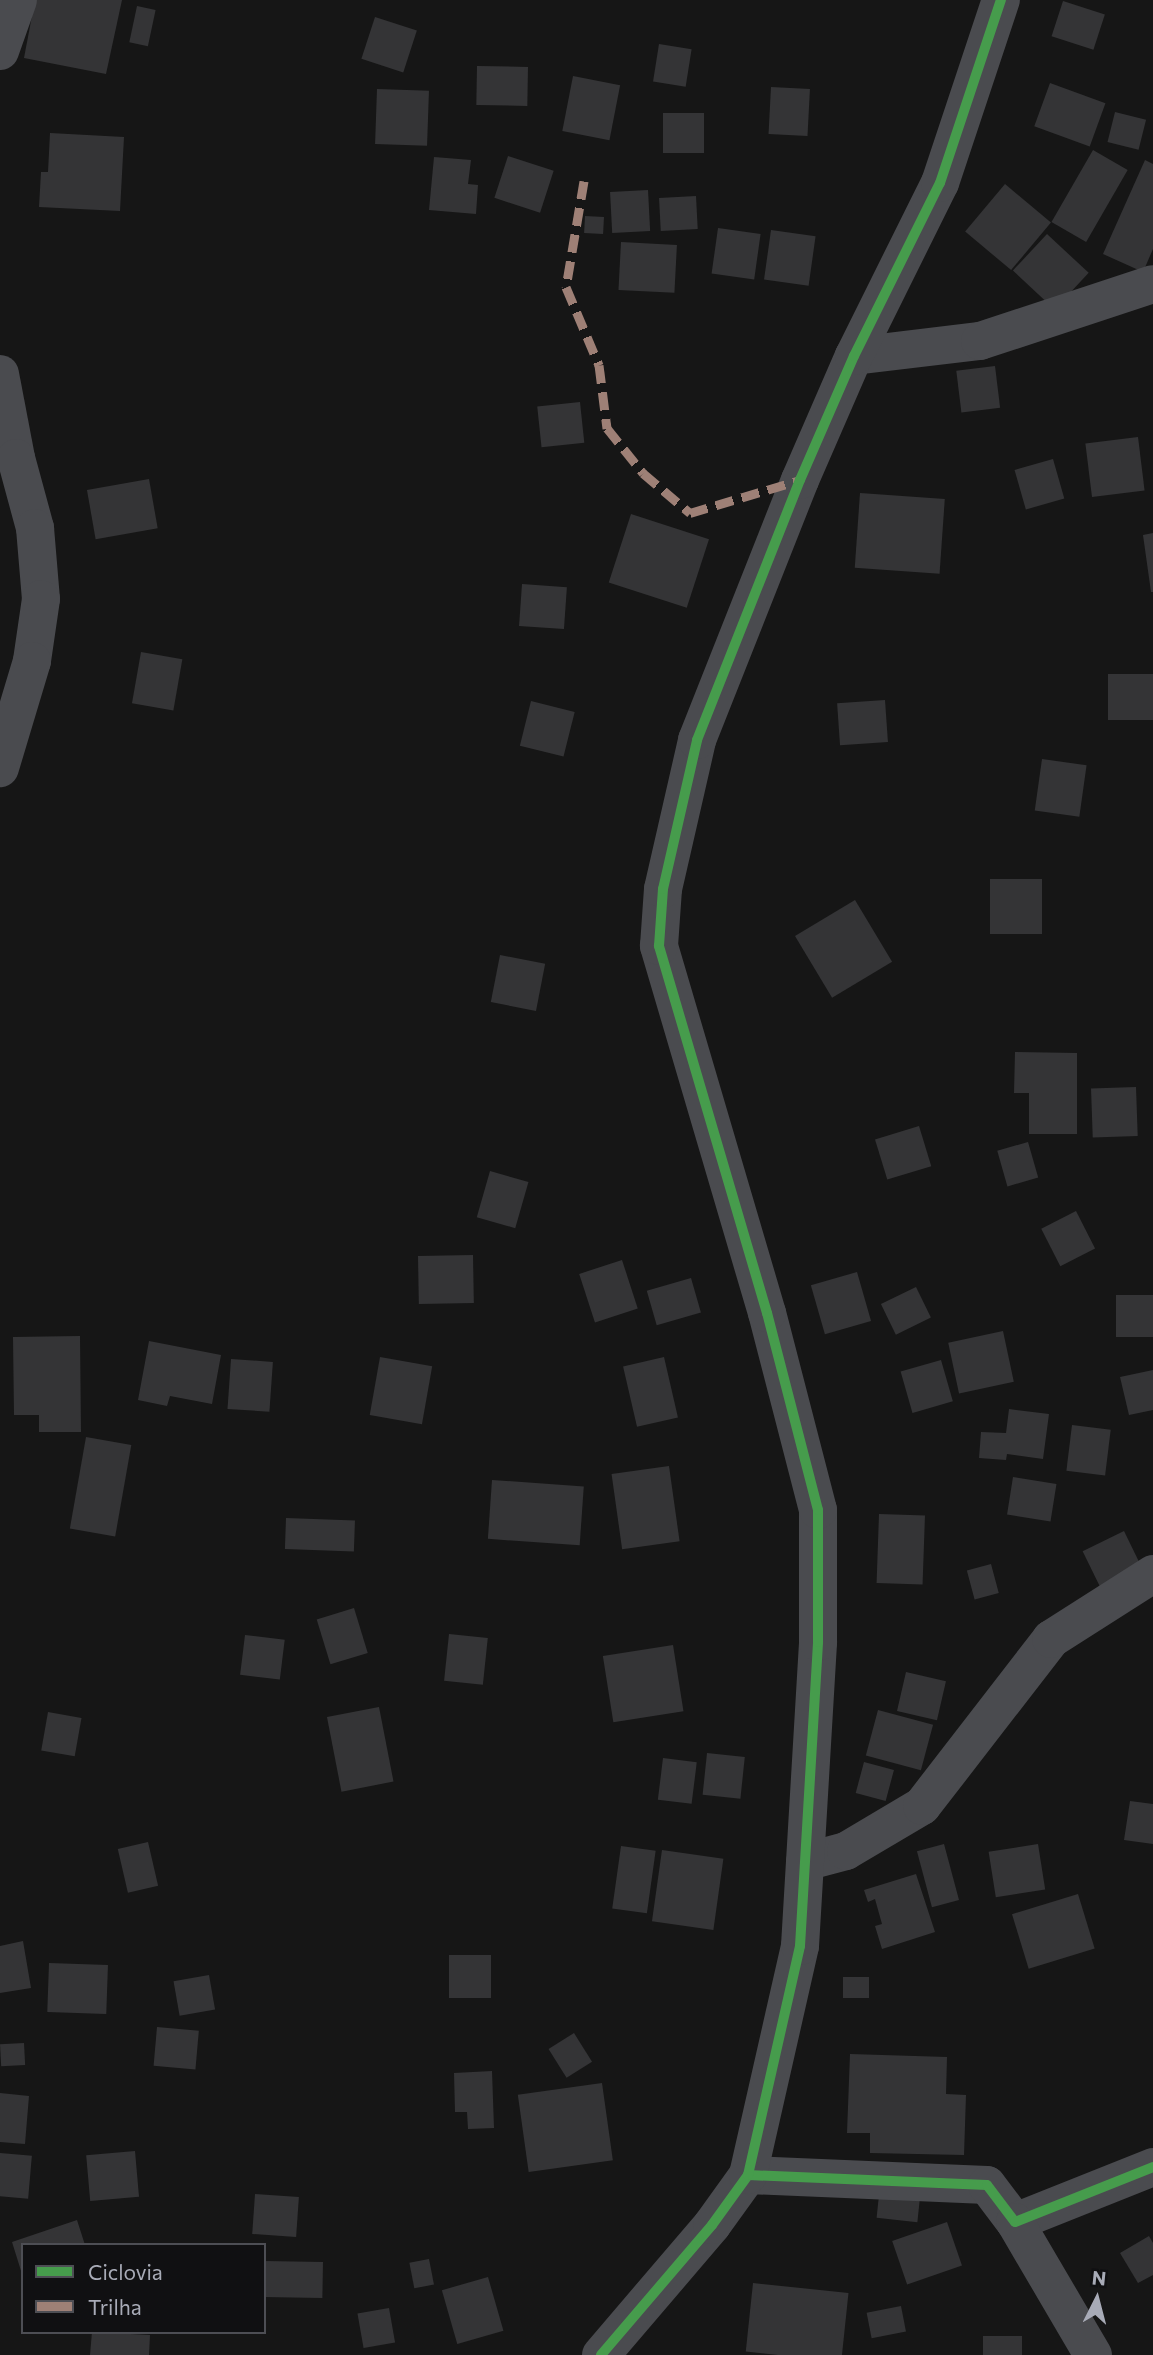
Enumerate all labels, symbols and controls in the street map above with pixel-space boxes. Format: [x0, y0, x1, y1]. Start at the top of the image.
legend [21, 2243, 266, 2334]
text: Ciclovia [88, 2259, 163, 2284]
north arrow [1062, 2264, 1132, 2334]
text: N [1091, 2265, 1108, 2290]
text: Trilha [88, 2294, 142, 2319]

